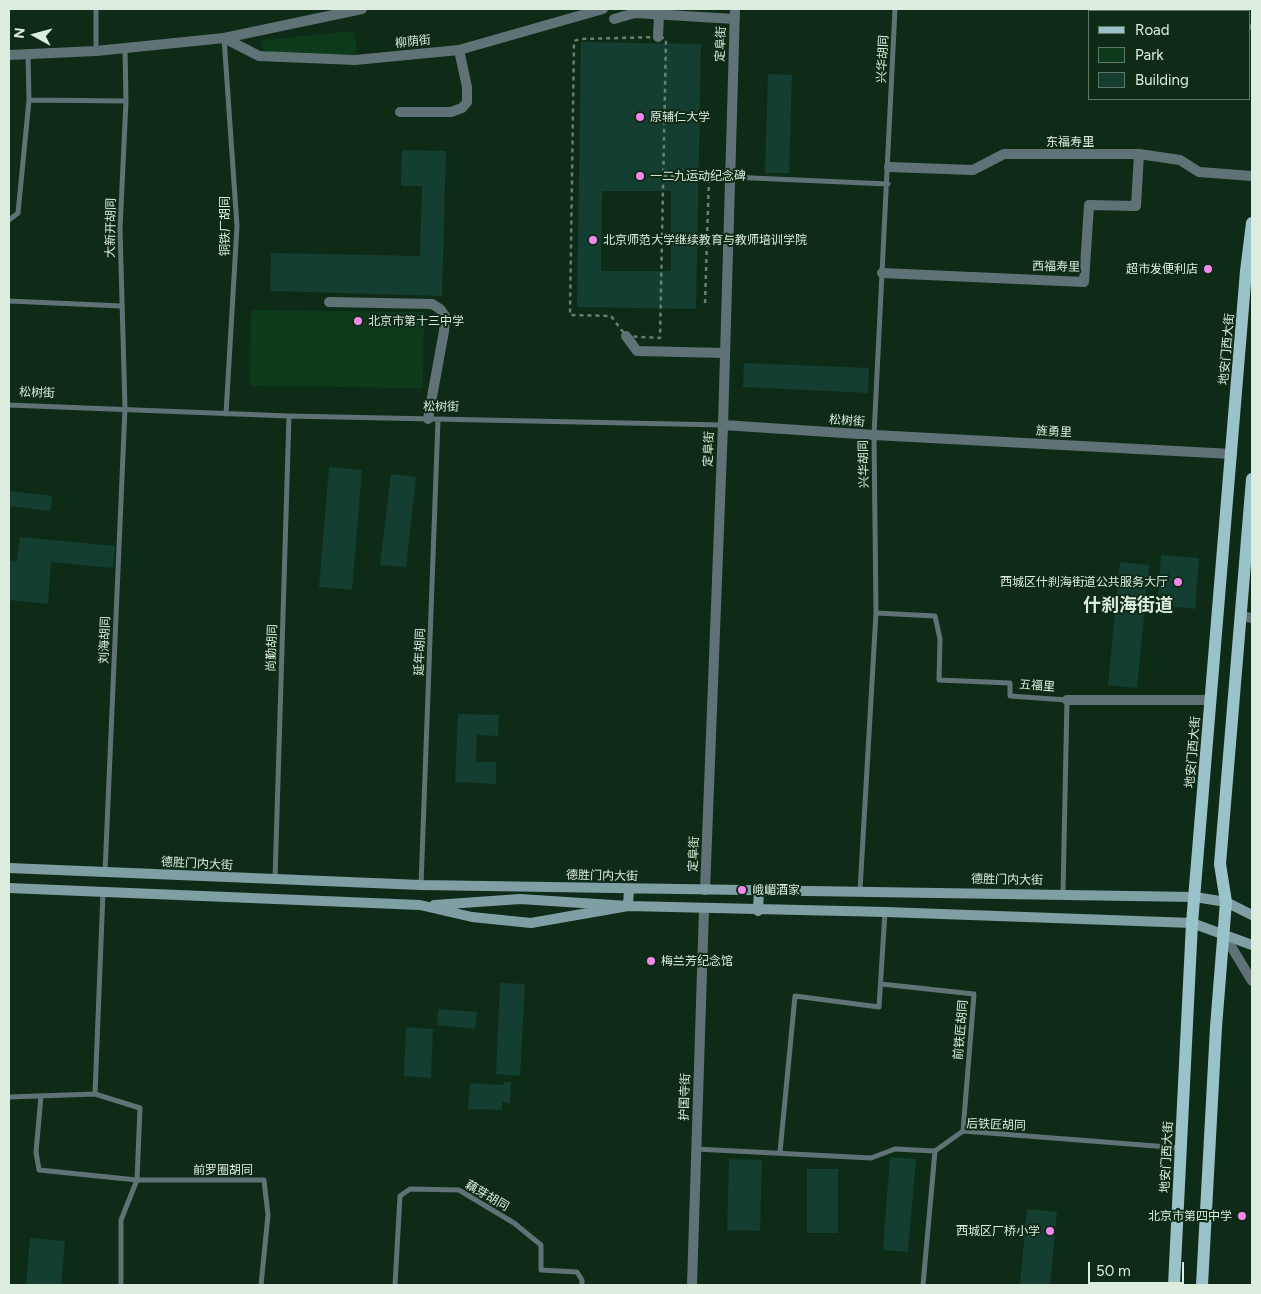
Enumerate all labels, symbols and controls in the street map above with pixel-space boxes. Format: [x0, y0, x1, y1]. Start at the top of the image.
north arrow [10, 10, 60, 60]
legend [1088, 10, 1251, 100]
text: Road [1135, 21, 1170, 39]
street label: 定阜街 [713, 26, 729, 62]
text: N [11, 27, 29, 40]
street label: 柳荫街 [394, 33, 432, 51]
street label: 兴华胡同 [875, 35, 891, 83]
text: Park [1135, 46, 1164, 64]
text: Building [1135, 71, 1189, 89]
place label: 原辅仁大学 [650, 110, 710, 124]
marker: 原辅仁大学 [634, 111, 646, 123]
street label: 东福寿里 [1046, 135, 1094, 149]
place label: 一二九运动纪念碑 [650, 169, 746, 183]
marker: 一二九运动纪念碑 [634, 170, 646, 182]
street label: 铜铁厂胡同 [218, 196, 232, 256]
street label: 大新开胡同 [103, 198, 119, 258]
place label: 北京师范大学继续教育与教师培训学院 [603, 233, 807, 247]
marker: 北京师范大学继续教育与教师培训学院 [587, 234, 599, 246]
street label: 西福寿里 [1032, 259, 1080, 275]
place label: 超市发便利店 [1126, 262, 1198, 276]
marker: 超市发便利店 [1202, 263, 1214, 275]
street label: 地安门西大街 [1217, 313, 1237, 385]
place label: 北京市第十三中学 [368, 314, 464, 328]
marker: 北京市第十三中学 [352, 315, 364, 327]
street label: 松树街 [19, 385, 55, 401]
street label: 松树街 [423, 399, 459, 415]
street label: 松树街 [829, 413, 865, 429]
street label: 旌勇里 [1036, 424, 1072, 440]
street label: 定阜街 [701, 431, 717, 467]
street label: 兴华胡同 [856, 440, 872, 488]
place label: 西城区什刹海街道公共服务大厅 [1000, 575, 1168, 589]
marker: 西城区什刹海街道公共服务大厅 [1172, 576, 1184, 588]
district label: 什刹海街道 [1083, 595, 1173, 617]
street label: 刘海胡同 [97, 616, 113, 664]
street label: 尚勤胡同 [264, 624, 280, 672]
street label: 延年胡同 [412, 628, 428, 676]
street label: 五福里 [1019, 678, 1055, 694]
street label: 地安门西大街 [1183, 716, 1203, 788]
street label: 定阜街 [686, 836, 702, 872]
street label: 德胜门内大街 [161, 855, 233, 873]
street label: 德胜门内大街 [566, 868, 638, 884]
street label: 德胜门内大街 [971, 872, 1043, 888]
place label: 峨嵋酒家 [752, 883, 800, 897]
marker: 峨嵋酒家 [736, 884, 748, 896]
place label: 梅兰芳纪念馆 [661, 954, 733, 968]
marker: 梅兰芳纪念馆 [645, 955, 657, 967]
street label: 前铁匠胡同 [951, 999, 971, 1061]
street label: 护国寺街 [677, 1073, 693, 1121]
street label: 后铁匠胡同 [966, 1117, 1026, 1133]
street label: 地安门西大街 [1158, 1121, 1176, 1193]
street label: 前罗圈胡同 [193, 1163, 253, 1177]
street label: 藕芽胡同 [463, 1178, 511, 1214]
place label: 北京市第四中学 [1148, 1209, 1232, 1223]
marker: 北京市第四中学 [1236, 1210, 1248, 1222]
place label: 西城区厂桥小学 [956, 1224, 1040, 1238]
marker: 西城区厂桥小学 [1044, 1225, 1056, 1237]
scale bar [1091, 1252, 1187, 1284]
text: 50 m [1096, 1262, 1131, 1280]

